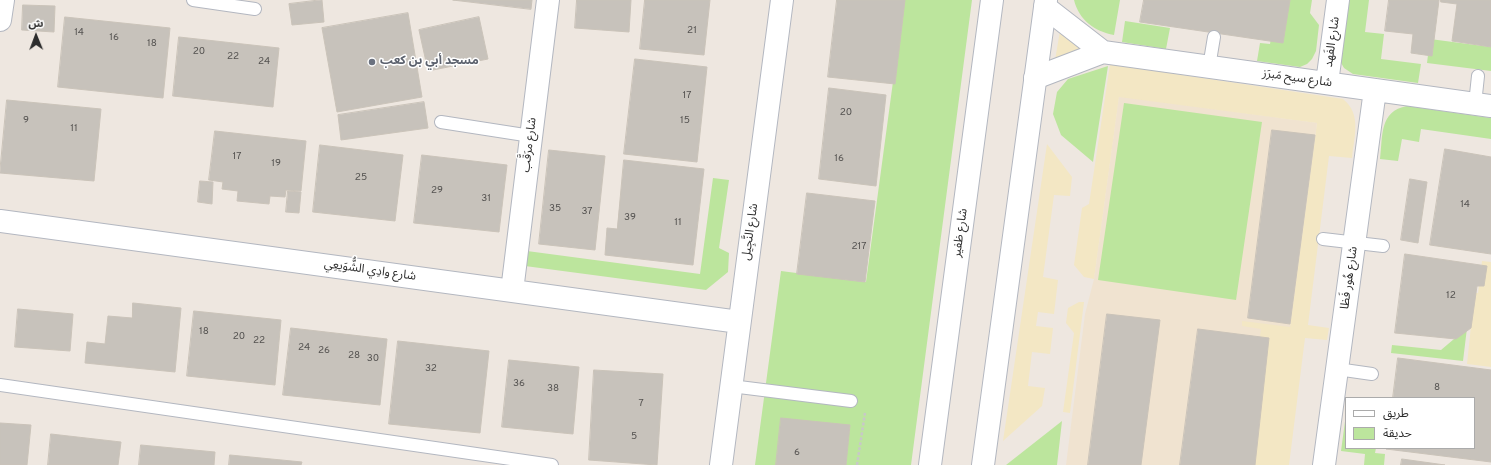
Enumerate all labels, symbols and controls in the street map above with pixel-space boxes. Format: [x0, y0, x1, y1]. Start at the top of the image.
north arrow [16, 16, 56, 56]
street label: شارع الفَهد [1322, 16, 1344, 68]
text: ش [28, 17, 43, 31]
house number: 21 [687, 25, 697, 37]
house number: 14 [74, 27, 84, 39]
house number: 16 [109, 32, 119, 44]
house number: 18 [147, 38, 157, 50]
house number: 20 [193, 46, 205, 58]
house number: 22 [227, 51, 239, 63]
place label: مسجد أبي بن كعب [380, 55, 479, 69]
house number: 24 [258, 56, 270, 68]
marker: مسجد أبي بن كعب [367, 57, 377, 67]
street label: شارع سيح مَبرَز [1261, 67, 1333, 91]
house number: 17 [683, 90, 691, 102]
house number: 20 [840, 107, 852, 119]
house number: 9 [23, 115, 29, 127]
house number: 15 [680, 115, 690, 127]
street label: شارع مرَقَّب [519, 117, 541, 173]
house number: 11 [70, 123, 78, 135]
house number: 17 [233, 151, 241, 163]
house number: 16 [834, 153, 844, 165]
house number: 19 [271, 158, 281, 170]
house number: 25 [355, 172, 367, 184]
house number: 29 [431, 185, 443, 197]
house number: 31 [481, 193, 491, 205]
house number: 14 [1460, 199, 1470, 211]
house number: 35 [549, 203, 561, 215]
street label: شارع النَّجِيل [740, 203, 762, 261]
house number: 37 [581, 206, 593, 218]
street label: شارع ظفير [950, 207, 972, 259]
house number: 39 [624, 212, 636, 224]
house number: 11 [674, 217, 682, 229]
house number: 217 [851, 241, 867, 253]
street label: شارع هُور فَظا [1338, 246, 1362, 310]
street label: شارع وادِي الشُّوَيعِي [323, 257, 417, 285]
house number: 12 [1446, 290, 1456, 302]
house number: 18 [199, 326, 209, 338]
house number: 20 [233, 331, 245, 343]
house number: 22 [253, 335, 265, 347]
house number: 24 [298, 342, 310, 354]
house number: 26 [318, 345, 330, 357]
house number: 28 [348, 350, 360, 362]
house number: 30 [367, 353, 379, 365]
house number: 32 [425, 363, 437, 375]
house number: 36 [513, 378, 525, 390]
house number: 8 [1434, 382, 1440, 394]
house number: 38 [547, 383, 559, 395]
legend [1345, 397, 1475, 449]
house number: 7 [638, 398, 644, 410]
text: طريق [1383, 406, 1409, 422]
text: حديقة [1383, 426, 1412, 442]
house number: 5 [631, 431, 637, 443]
house number: 6 [794, 447, 800, 459]

